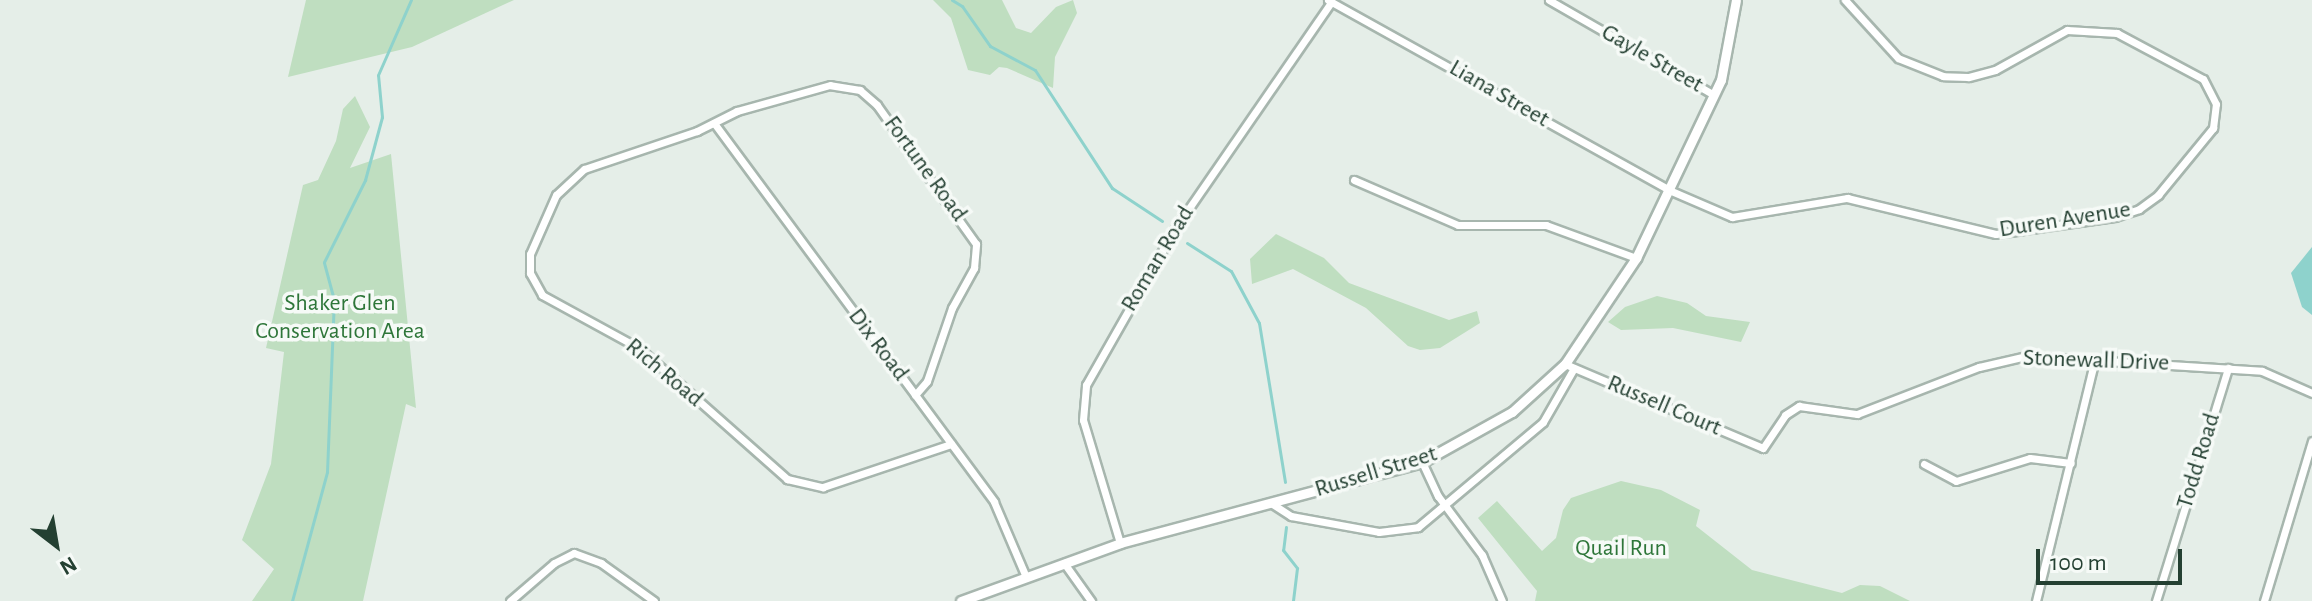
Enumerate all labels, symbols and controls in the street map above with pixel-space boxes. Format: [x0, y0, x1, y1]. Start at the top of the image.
street label: Gayle Street [1596, 18, 1708, 100]
street label: Liana Street [1444, 54, 1554, 134]
street label: Fortune Road [877, 111, 973, 227]
street label: Duren Avenue [1997, 195, 2133, 245]
street label: Roman Road [1115, 201, 1201, 317]
park label: Shaker Glen Conservation Area [255, 290, 425, 346]
street label: Dix Road [841, 303, 915, 387]
street label: Rich Road [619, 332, 709, 414]
street label: Stonewall Drive [2022, 344, 2170, 378]
street label: Russell Court [1603, 369, 1725, 443]
street label: Todd Road [2171, 410, 2227, 512]
street label: Russell Street [1311, 440, 1441, 504]
north arrow [16, 505, 96, 585]
scale bar [2040, 533, 2186, 583]
park label: Quail Run [1575, 535, 1667, 563]
text: 100 m [2050, 551, 2107, 575]
text: N [56, 552, 81, 579]

